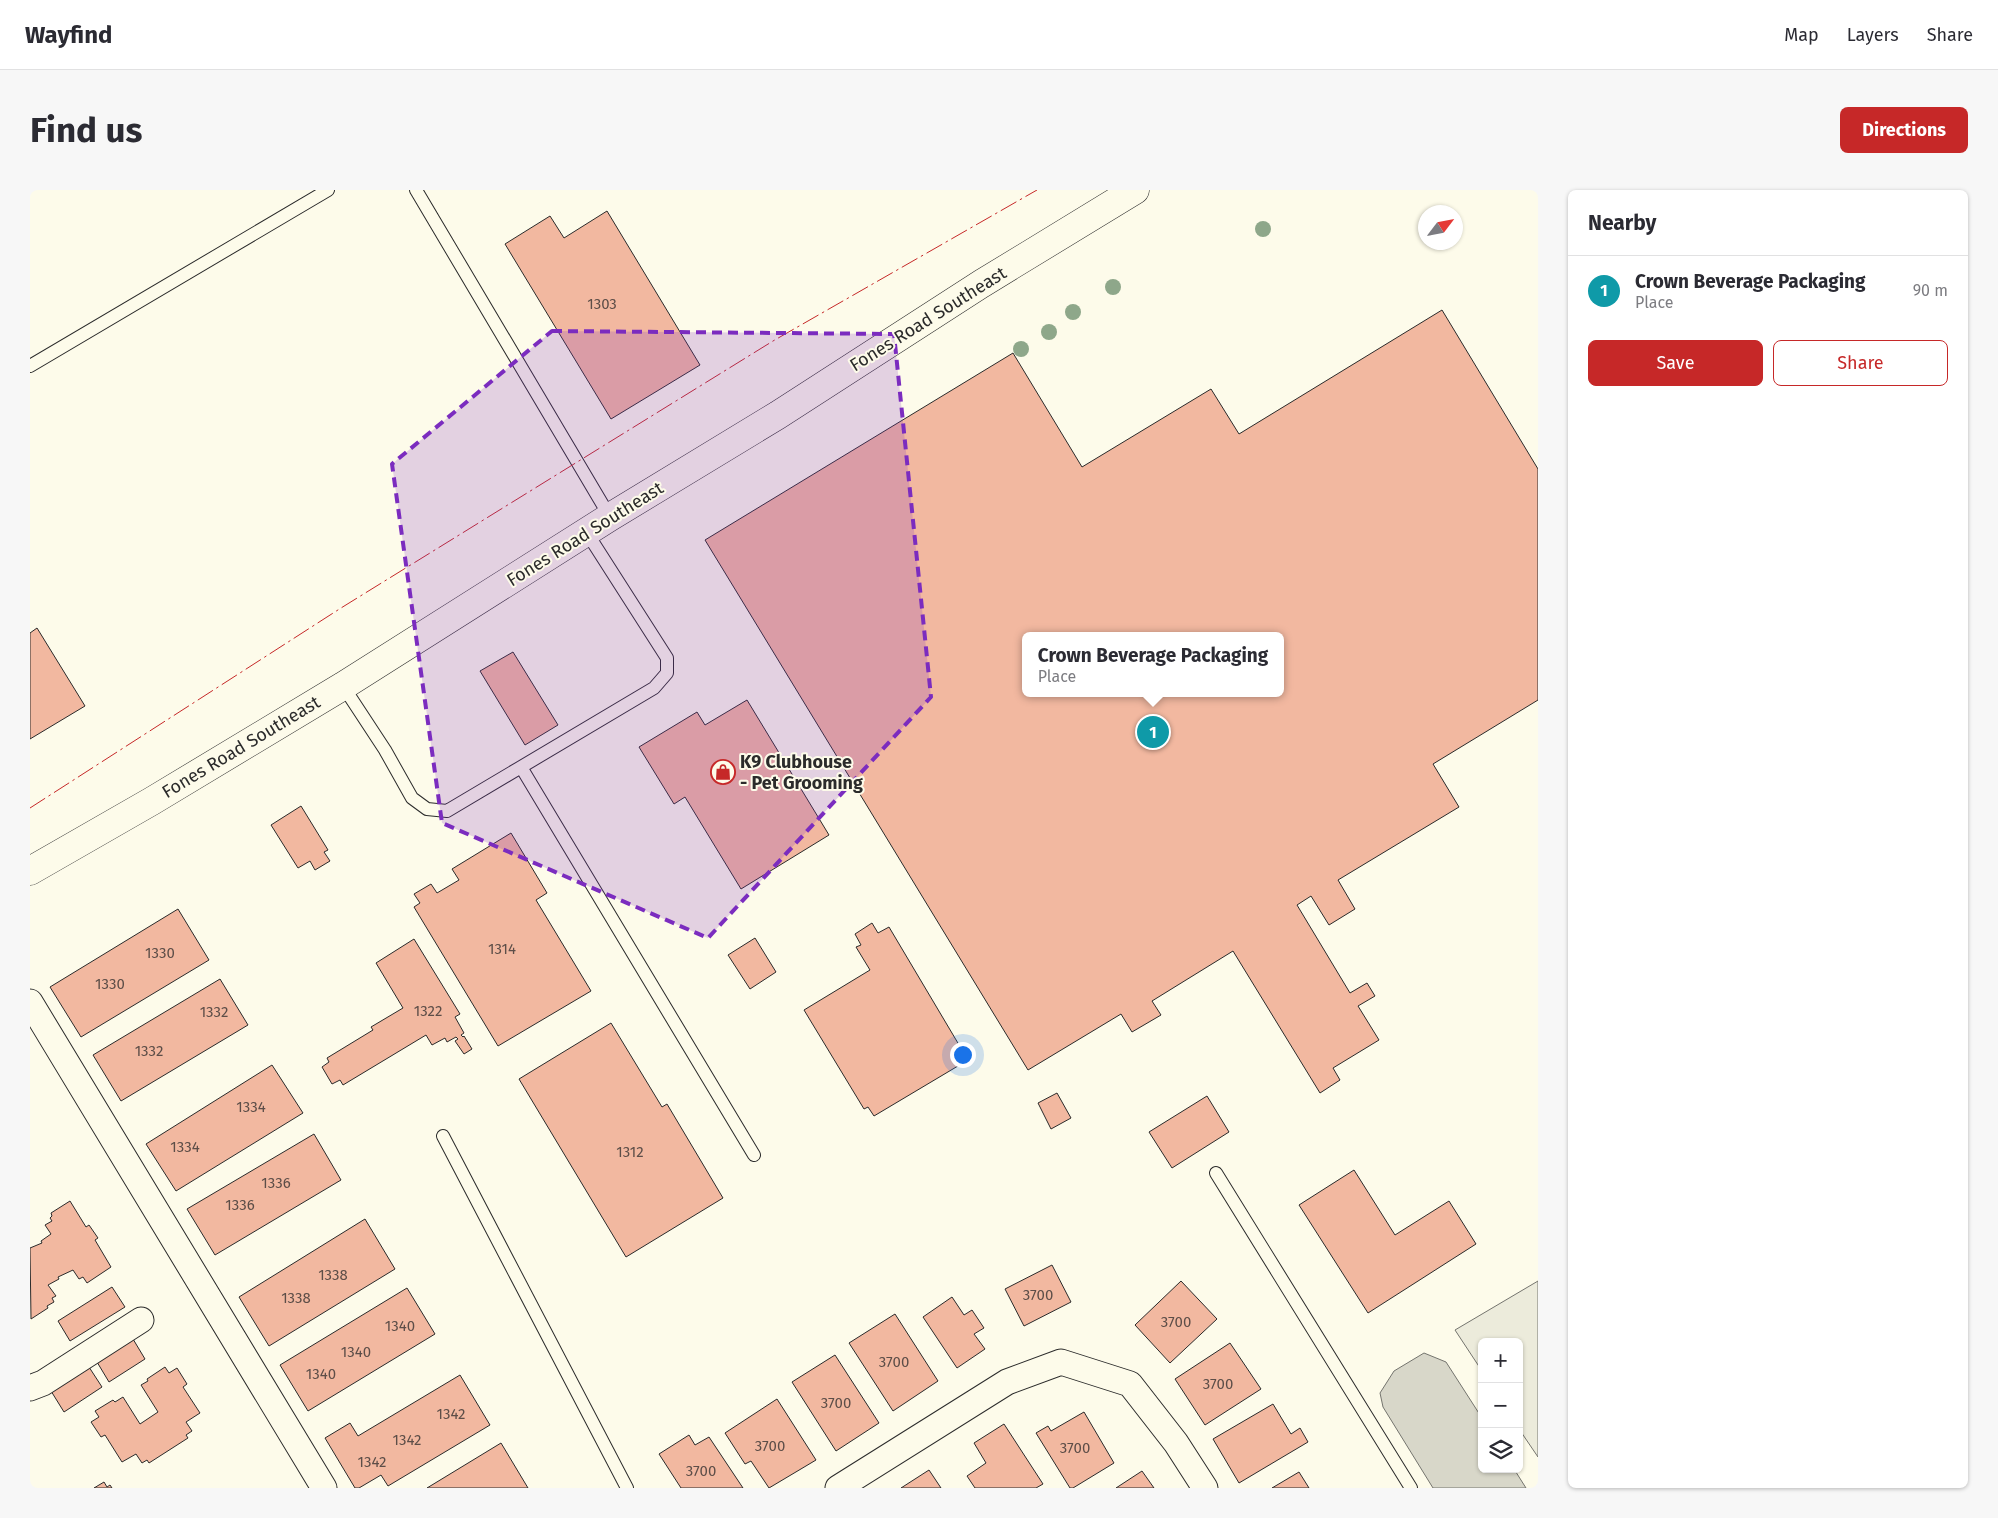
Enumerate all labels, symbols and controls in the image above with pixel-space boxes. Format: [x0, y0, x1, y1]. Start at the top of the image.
text: Wayfind [25, 21, 112, 49]
text: Map [1784, 24, 1819, 46]
text: Layers [1847, 24, 1899, 46]
text: Share [1927, 24, 1973, 46]
button: Directions [1840, 107, 1968, 153]
text: Find us [30, 109, 142, 151]
north arrow [1418, 205, 1463, 250]
text: Nearby [1588, 210, 1656, 236]
street label: Fones Road Southeast [846, 262, 1011, 376]
text: Crown Beverage Packaging [1635, 270, 1866, 293]
text: 1 [1600, 281, 1608, 300]
text: 90 m [1913, 281, 1948, 300]
text: Place [1635, 293, 1674, 312]
house number: 1303 [587, 295, 617, 313]
button: Save [1588, 340, 1763, 386]
button: Share [1773, 340, 1948, 386]
street label: Fones Road Southeast [503, 477, 668, 591]
popup [1022, 632, 1284, 697]
text: Crown Beverage Packaging [1038, 644, 1268, 667]
text: Place [1038, 667, 1076, 686]
street label: Fones Road Southeast [158, 691, 324, 803]
pin: 1 [1137, 713, 1169, 751]
place label: K9 Clubhouse - Pet Grooming [740, 751, 863, 794]
shop icon: K9 Clubhouse - Pet Grooming [710, 759, 736, 785]
house number: 1314 [488, 940, 516, 958]
house number: 1330 [145, 944, 175, 962]
house number: 1330 [95, 975, 125, 993]
house number: 1322 [414, 1002, 442, 1020]
house number: 1332 [200, 1003, 228, 1021]
house number: 1332 [135, 1042, 163, 1060]
your location [950, 1042, 976, 1068]
house number: 1334 [236, 1098, 266, 1116]
house number: 1334 [170, 1138, 200, 1156]
house number: 1312 [616, 1143, 644, 1161]
house number: 1336 [261, 1174, 291, 1192]
house number: 1336 [225, 1196, 255, 1214]
house number: 1338 [318, 1266, 348, 1284]
house number: 3700 [1023, 1286, 1053, 1304]
house number: 1338 [281, 1289, 311, 1307]
house number: 3700 [1161, 1313, 1191, 1331]
house number: 1340 [385, 1317, 415, 1335]
map controls [1478, 1338, 1523, 1473]
button: + [1478, 1338, 1523, 1383]
house number: 1340 [341, 1343, 371, 1361]
house number: 3700 [879, 1353, 909, 1371]
house number: 1340 [306, 1365, 336, 1383]
house number: 3700 [1203, 1375, 1233, 1393]
button: − [1478, 1383, 1523, 1428]
house number: 3700 [821, 1394, 851, 1412]
house number: 1342 [436, 1405, 466, 1423]
button: layers [1478, 1428, 1523, 1473]
house number: 1342 [392, 1431, 422, 1449]
house number: 3700 [755, 1437, 785, 1455]
house number: 3700 [1060, 1439, 1090, 1457]
house number: 1342 [357, 1453, 387, 1471]
house number: 3700 [686, 1462, 716, 1480]

